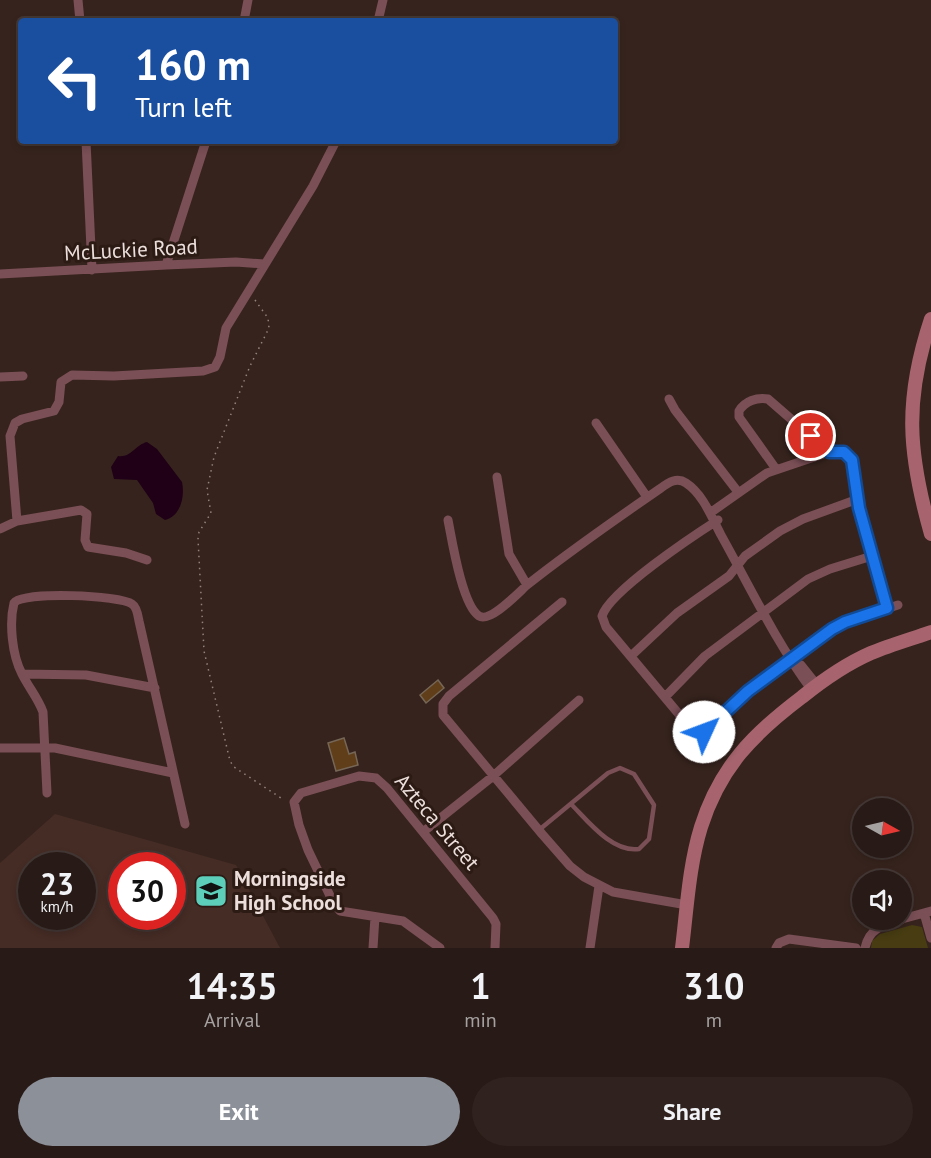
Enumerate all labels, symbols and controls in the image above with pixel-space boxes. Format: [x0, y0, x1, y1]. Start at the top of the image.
text: 160 m [135, 37, 251, 92]
icon: left [36, 42, 114, 120]
text: Turn left [135, 90, 232, 124]
street label: McLuckie Road [63, 233, 198, 266]
pin [785, 410, 836, 461]
icon: arrive [794, 419, 827, 452]
position arrow [672, 700, 736, 764]
street label: Azteca Street [389, 768, 486, 875]
north arrow [852, 798, 912, 858]
map controls [852, 798, 912, 930]
speed limit sign: 30 [108, 852, 186, 930]
text: 23 [40, 864, 74, 903]
place label: Morningside High School [234, 865, 346, 916]
button: sound [852, 870, 912, 930]
school or university icon: Morningside High School [193, 873, 229, 909]
text: km/h [41, 897, 73, 916]
text: 14:35 [186, 962, 278, 1009]
text: 1 [470, 962, 491, 1009]
text: 310 [683, 962, 745, 1009]
text: Arrival [204, 1007, 260, 1033]
text: min [464, 1007, 497, 1033]
text: m [706, 1007, 722, 1033]
button: Exit [18, 1077, 460, 1146]
button: Share [472, 1077, 913, 1146]

